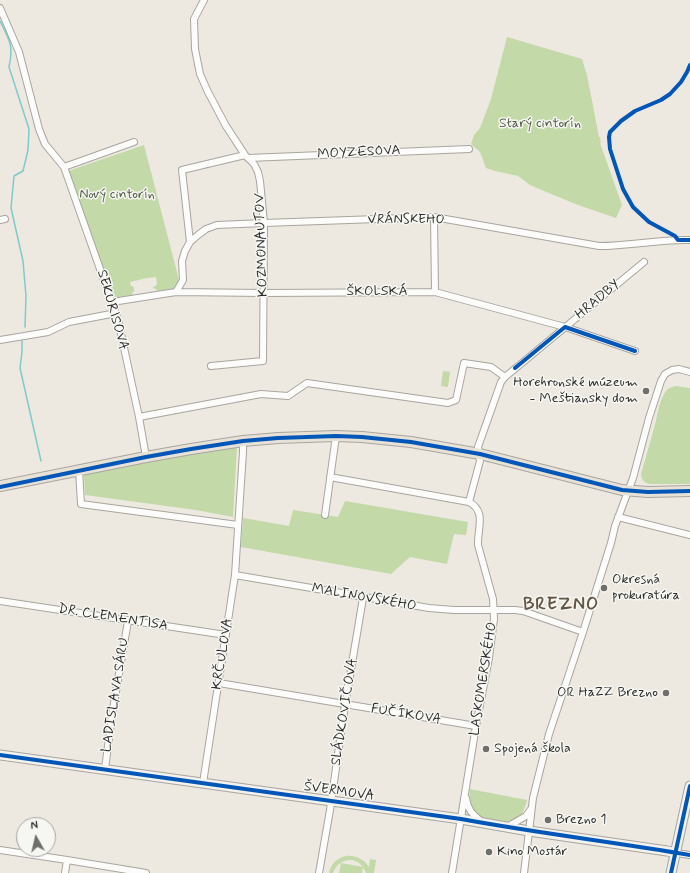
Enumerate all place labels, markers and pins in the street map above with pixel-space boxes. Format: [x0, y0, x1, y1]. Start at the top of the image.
place label: Horehronské múzeum - Meštiansky dom [513, 375, 638, 408]
marker: Horehronské múzeum - Meštiansky dom [641, 386, 651, 396]
place label: Okresná prokuratúra [612, 572, 680, 604]
marker: Okresná prokuratúra [599, 583, 609, 593]
place label: OR HaZZ Brezno [557, 685, 658, 701]
marker: OR HaZZ Brezno [661, 688, 671, 698]
place label: Spojená škola [494, 741, 571, 757]
marker: Spojená škola [481, 744, 491, 754]
place label: Brezno 1 [556, 812, 607, 828]
marker: Brezno 1 [543, 815, 553, 825]
place label: Kino Mostár [497, 844, 567, 860]
marker: Kino Mostár [484, 847, 494, 857]

